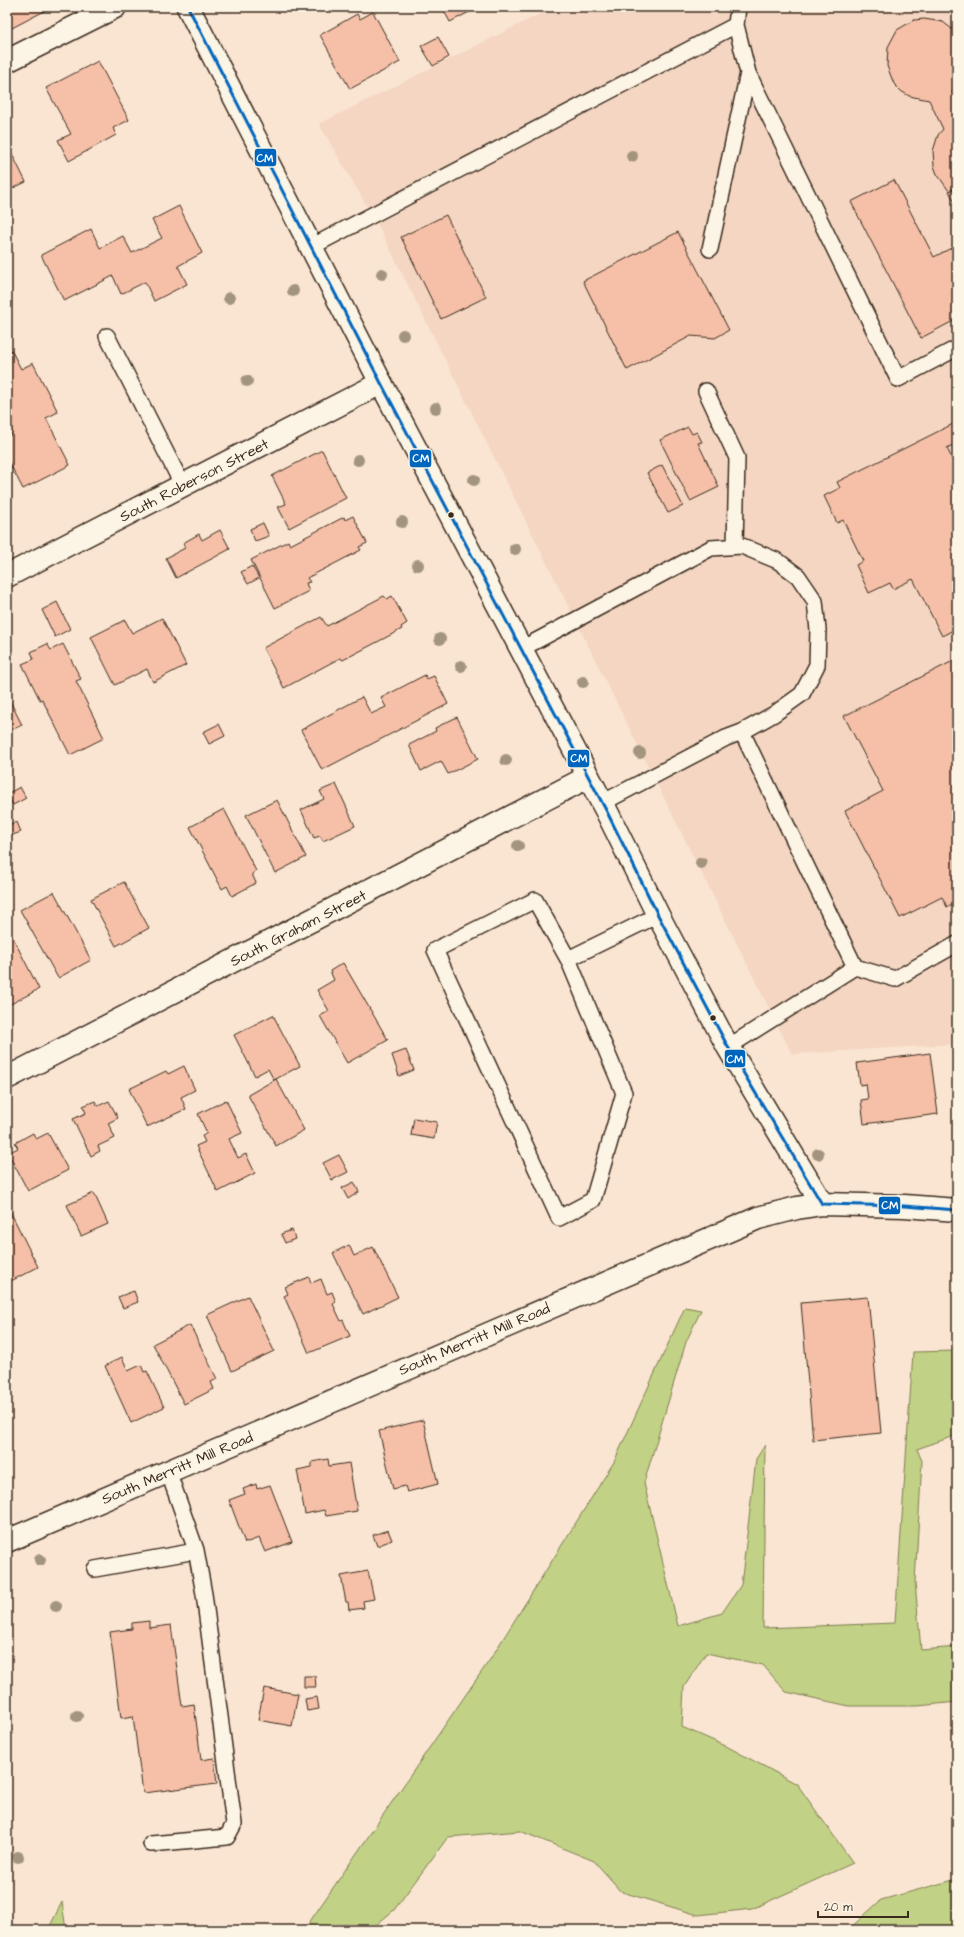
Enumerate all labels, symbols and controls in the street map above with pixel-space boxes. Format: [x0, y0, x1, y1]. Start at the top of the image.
line badge: CM [254, 148, 277, 167]
text: CM [257, 151, 273, 166]
street label: South Roberson Street [116, 434, 272, 527]
line badge: CM [409, 449, 432, 468]
text: CM [413, 451, 429, 466]
unlabelled marker [446, 510, 456, 520]
line badge: CM [567, 749, 590, 768]
text: CM [571, 751, 587, 766]
street label: South Graham Street [226, 885, 370, 972]
unlabelled marker [708, 1013, 718, 1023]
line badge: CM [724, 1049, 746, 1068]
text: CM [727, 1052, 743, 1067]
line badge: CM [878, 1196, 901, 1215]
text: CM [882, 1198, 898, 1213]
street label: South Merritt Mill Road [395, 1298, 553, 1381]
street label: South Merritt Mill Road [98, 1427, 256, 1510]
scale bar [818, 1893, 908, 1919]
text: 20 m [824, 1899, 853, 1916]

